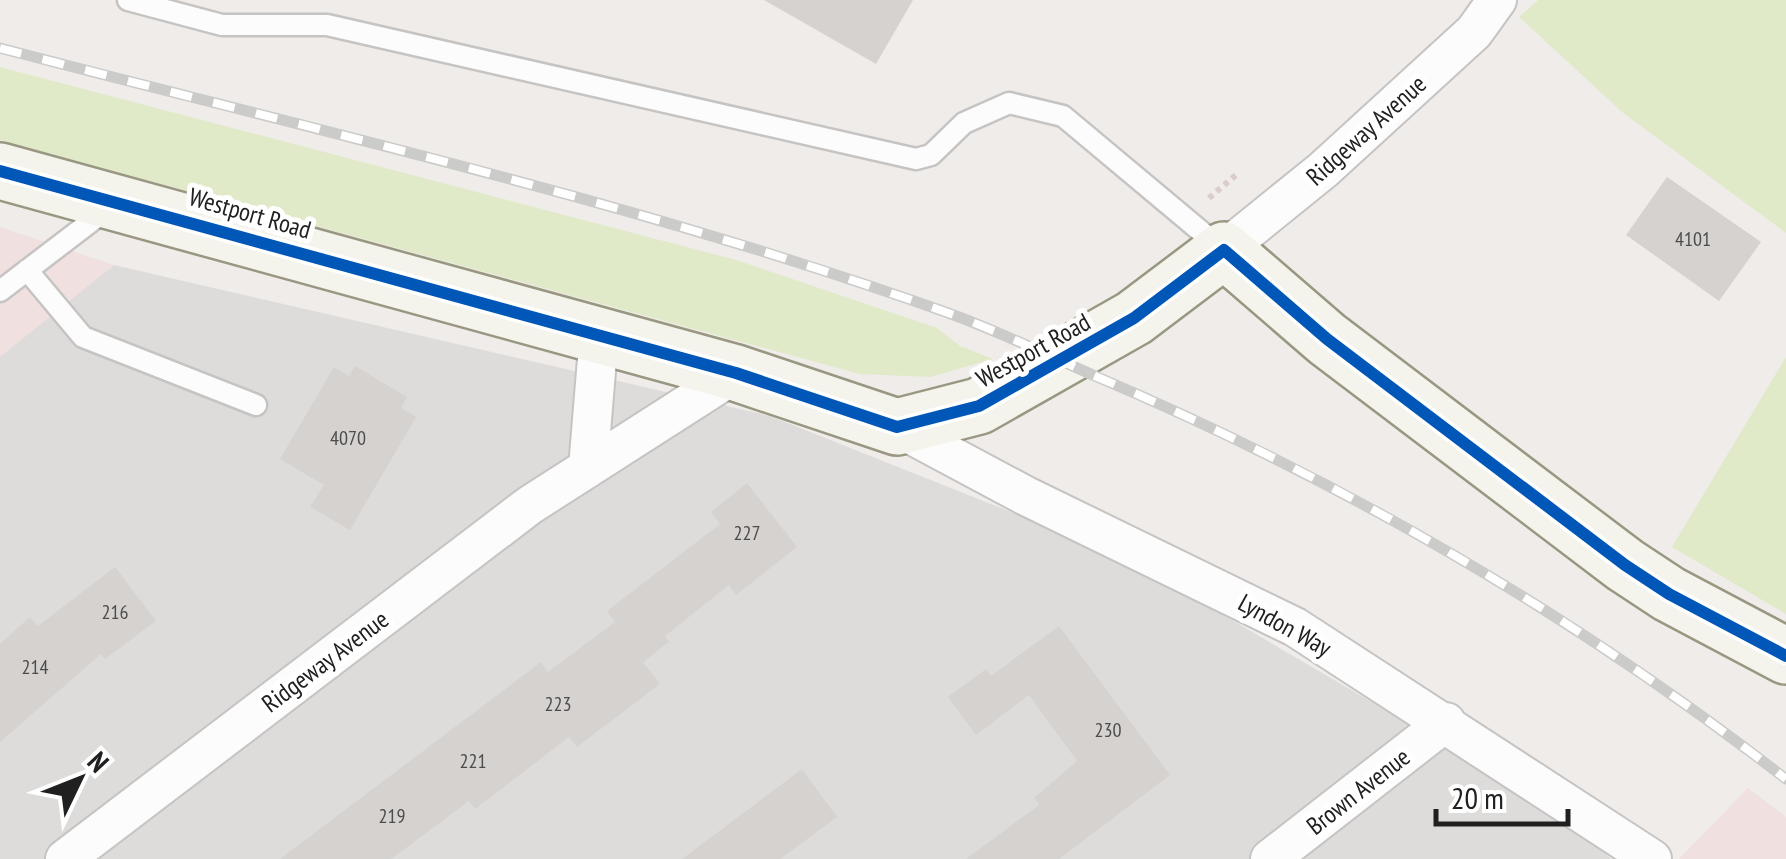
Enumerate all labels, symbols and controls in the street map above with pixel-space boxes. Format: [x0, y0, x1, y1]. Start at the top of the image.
street label: Ridgeway Avenue [1299, 68, 1433, 192]
street label: Westport Road [185, 180, 315, 246]
house number: 4101 [1675, 226, 1711, 252]
street label: Westport Road [970, 306, 1096, 394]
house number: 4070 [330, 425, 366, 451]
house number: 227 [734, 520, 761, 546]
street label: Lyndon Way [1233, 586, 1338, 664]
house number: 216 [102, 599, 129, 625]
street label: Ridgeway Avenue [255, 603, 395, 719]
house number: 214 [22, 654, 49, 680]
house number: 223 [545, 691, 572, 717]
house number: 230 [1095, 717, 1122, 743]
north arrow [30, 729, 130, 829]
street label: Brown Avenue [1300, 741, 1416, 841]
text: N [80, 743, 117, 780]
house number: 221 [460, 748, 487, 774]
scale bar [1436, 764, 1568, 826]
text: 20 m [1451, 778, 1504, 817]
house number: 219 [379, 803, 406, 829]

